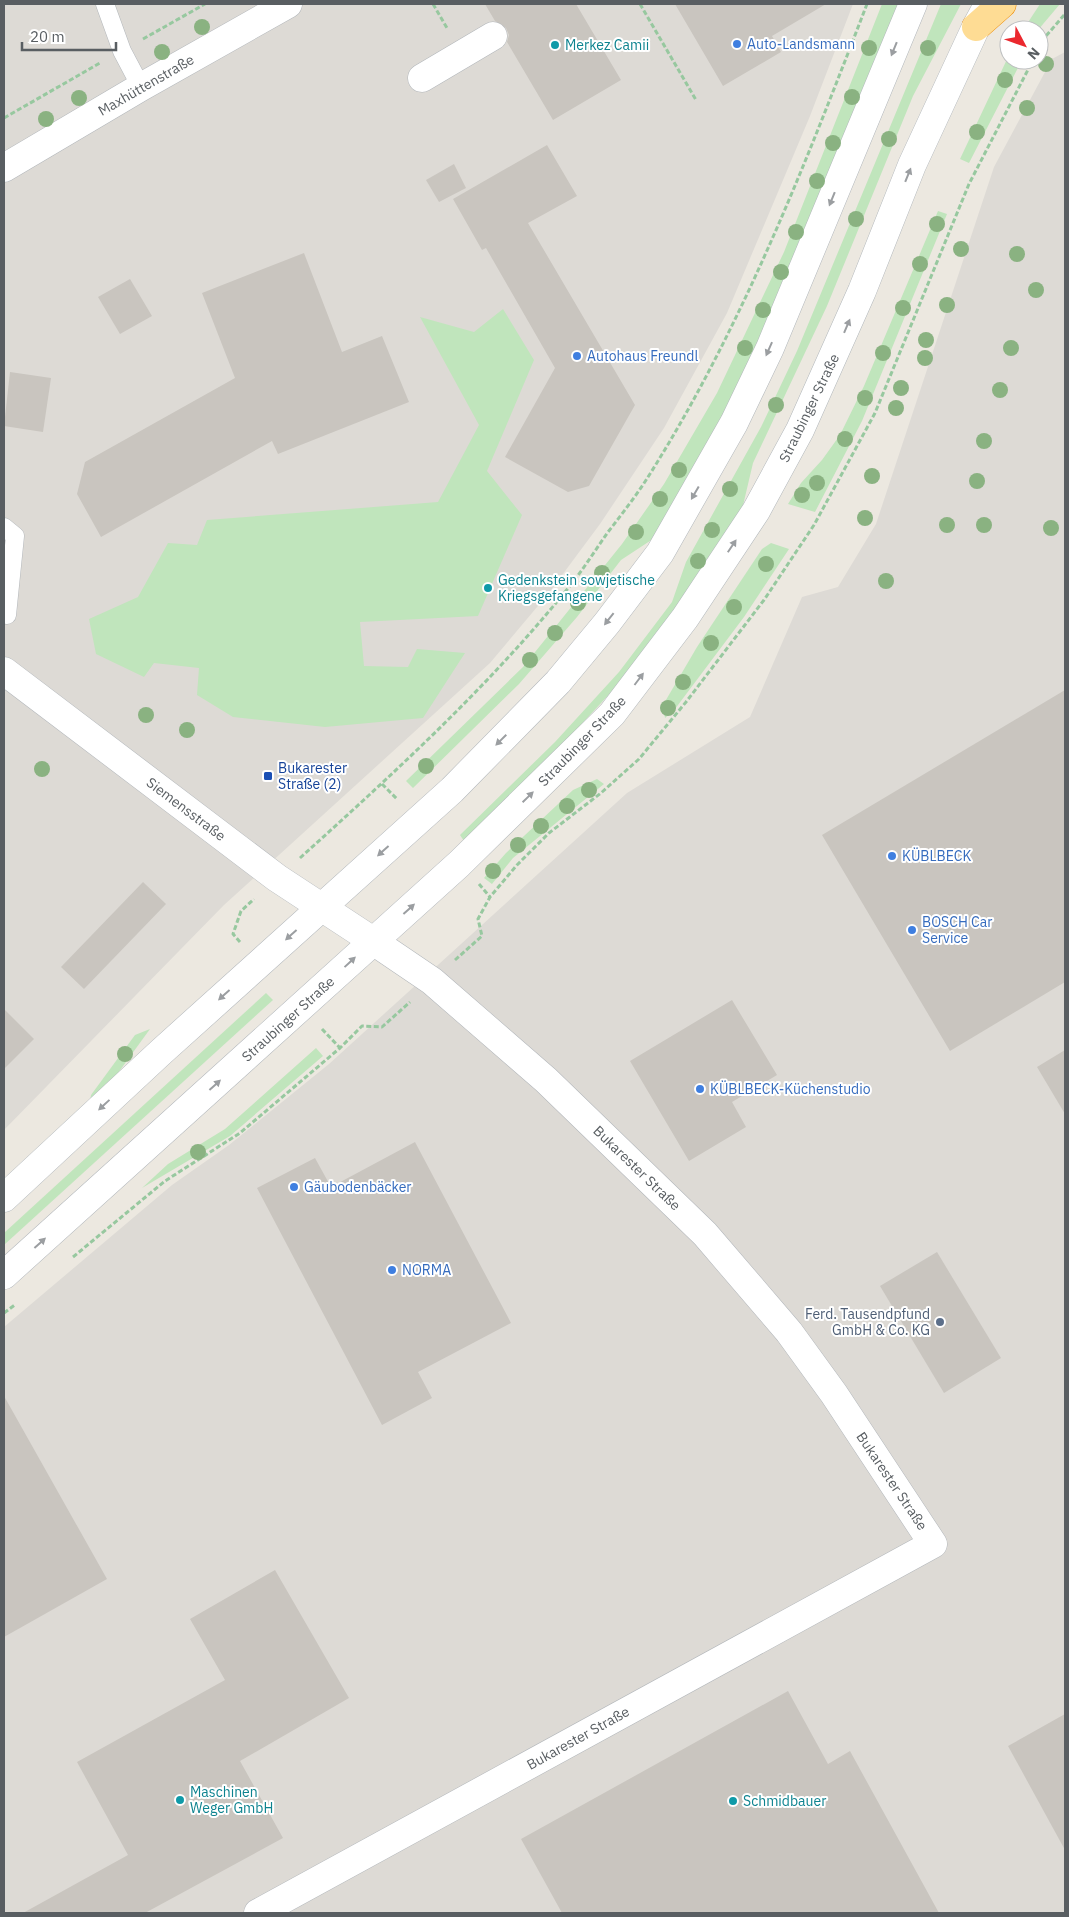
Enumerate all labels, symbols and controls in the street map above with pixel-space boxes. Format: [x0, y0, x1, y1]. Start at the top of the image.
scale bar [22, 20, 116, 52]
north arrow [999, 20, 1049, 70]
text: 20 m [30, 27, 65, 46]
place label: Auto-Landsmann [747, 35, 855, 53]
place label: Merkez Camii [565, 36, 649, 54]
marker: Auto-Landsmann [731, 38, 743, 50]
marker: Merkez Camii [549, 39, 561, 51]
one-way arrow [890, 42, 898, 57]
text: N [1024, 44, 1044, 63]
street label: Maxhüttenstraße [95, 50, 198, 120]
one-way arrow [905, 168, 912, 183]
one-way arrow [827, 192, 835, 206]
one-way arrow [844, 319, 852, 333]
one-way arrow [765, 342, 773, 356]
place label: Autohaus Freundl [587, 347, 698, 365]
marker: Autohaus Freundl [571, 350, 583, 362]
street label: Straubinger Straße [775, 350, 843, 465]
one-way arrow [691, 486, 699, 501]
one-way arrow [728, 540, 737, 553]
place label: Gedenkstein sowjetische Kriegsgefangene [498, 571, 655, 605]
marker: Gedenkstein sowjetische Kriegsgefangene [482, 582, 494, 594]
one-way arrow [604, 612, 615, 625]
one-way arrow [633, 673, 644, 686]
street label: Straubinger Straße [534, 692, 630, 790]
one-way arrow [495, 734, 507, 746]
place label: Bukarester Straße (2) [278, 759, 347, 793]
marker: Bukarester Straße (2) [262, 770, 274, 782]
street label: Siemensstraße [143, 773, 229, 845]
one-way arrow [521, 791, 533, 803]
one-way arrow [376, 846, 389, 857]
place label: KÜBLBECK [902, 847, 972, 865]
marker: KÜBLBECK [886, 850, 898, 862]
one-way arrow [403, 903, 416, 914]
place label: BOSCH Car Service [922, 913, 992, 947]
marker: BOSCH Car Service [906, 924, 918, 936]
one-way arrow [285, 929, 297, 941]
one-way arrow [344, 956, 356, 968]
street label: Straubinger Straße [238, 972, 338, 1065]
one-way arrow [217, 990, 230, 1001]
one-way arrow [208, 1079, 220, 1091]
place label: KÜBLBECK-Küchenstudio [710, 1080, 871, 1098]
marker: KÜBLBECK-Küchenstudio [694, 1083, 706, 1095]
one-way arrow [98, 1099, 110, 1111]
street label: Bukarester Straße [590, 1122, 685, 1214]
place label: Gäubodenbäcker [304, 1178, 411, 1196]
marker: Gäubodenbäcker [288, 1181, 300, 1193]
one-way arrow [34, 1237, 46, 1249]
place label: NORMA [402, 1261, 451, 1279]
marker: NORMA [386, 1264, 398, 1276]
place label: Ferd. Tausendpfund GmbH & Co. KG [805, 1305, 930, 1339]
marker: Ferd. Tausendpfund GmbH & Co. KG [934, 1316, 946, 1328]
street label: Bukarester Straße [852, 1428, 932, 1534]
street label: Bukarester Straße [524, 1702, 633, 1774]
place label: Maschinen Weger GmbH [190, 1783, 273, 1817]
place label: Schmidbauer [743, 1792, 826, 1810]
marker: Maschinen Weger GmbH [174, 1794, 186, 1806]
marker: Schmidbauer [727, 1795, 739, 1807]

